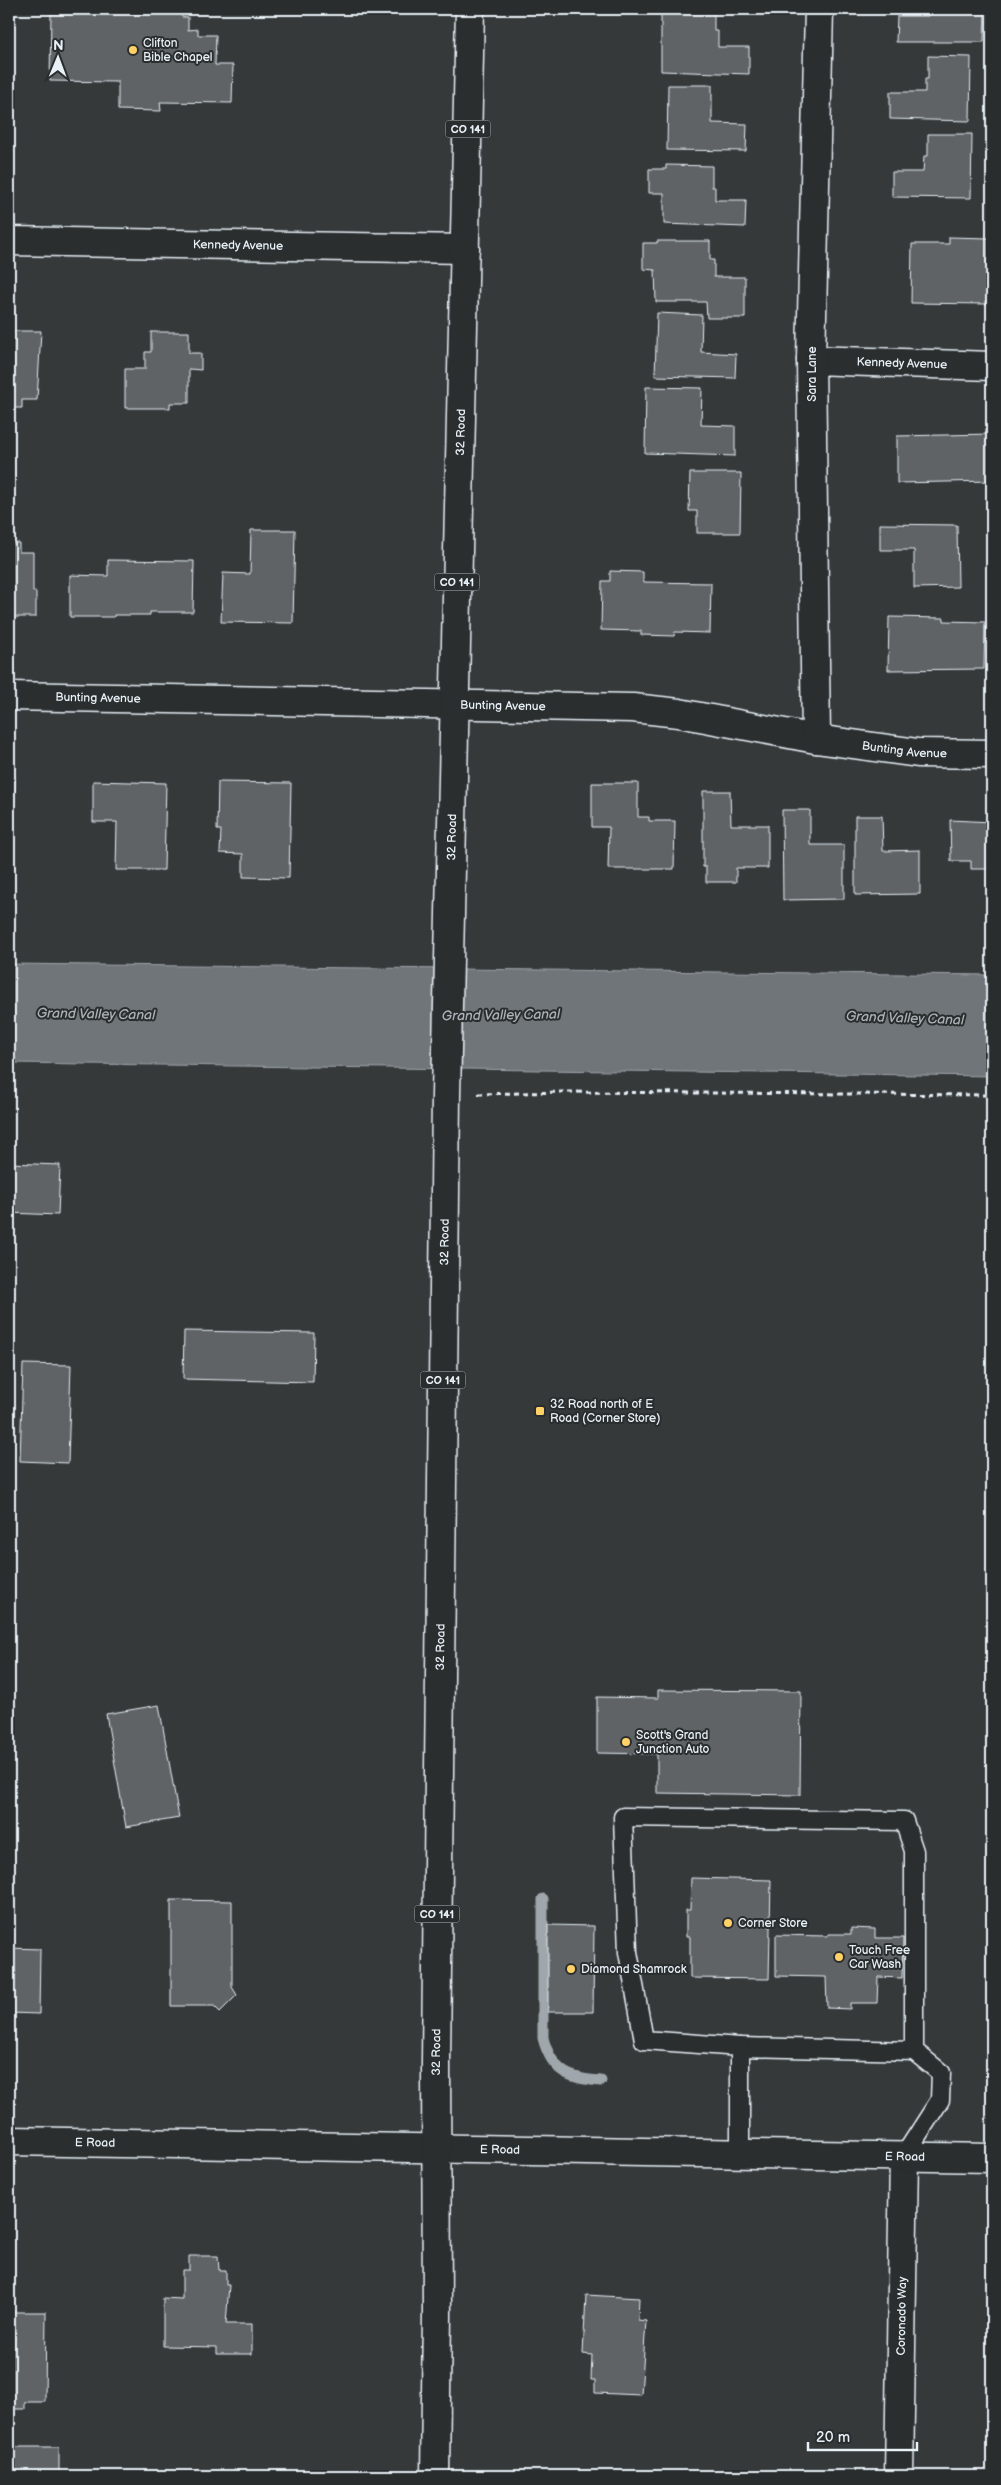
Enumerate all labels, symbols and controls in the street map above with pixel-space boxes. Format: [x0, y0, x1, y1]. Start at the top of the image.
north arrow [32, 32, 82, 82]
place label: Clifton Bible Chapel [143, 36, 212, 65]
text: N [53, 37, 64, 54]
marker: Clifton Bible Chapel [127, 44, 139, 56]
road number: CO 141 [446, 120, 490, 138]
street label: Kennedy Avenue [193, 237, 283, 253]
street label: Sara Lane [805, 346, 820, 402]
street label: Kennedy Avenue [856, 354, 947, 372]
street label: 32 Road [453, 409, 469, 456]
road number: CO 141 [434, 574, 480, 590]
street label: Bunting Avenue [55, 689, 141, 706]
street label: Bunting Avenue [460, 697, 546, 714]
street label: Bunting Avenue [861, 738, 947, 761]
street label: 32 Road [444, 813, 460, 861]
water label: Grand Valley Canal [37, 1004, 156, 1024]
water label: Grand Valley Canal [442, 1005, 561, 1025]
water label: Grand Valley Canal [846, 1007, 965, 1029]
street label: 32 Road [437, 1218, 452, 1266]
road number: CO 141 [420, 1372, 466, 1388]
place label: 32 Road north of E Road (Corner Store) [550, 1397, 661, 1426]
marker: 32 Road north of E Road (Corner Store) [534, 1405, 546, 1417]
street label: 32 Road [433, 1623, 448, 1671]
place label: Scott's Grand Junction Auto [636, 1728, 710, 1757]
marker: Scott's Grand Junction Auto [620, 1736, 632, 1748]
road number: CO 141 [414, 1906, 460, 1922]
place label: Corner Store [738, 1916, 808, 1931]
marker: Corner Store [722, 1917, 734, 1929]
place label: Touch Free Car Wash [849, 1943, 910, 1972]
marker: Touch Free Car Wash [833, 1951, 845, 1963]
place label: Diamond Shamrock [581, 1962, 687, 1977]
marker: Diamond Shamrock [565, 1963, 577, 1975]
street label: 32 Road [428, 2028, 444, 2075]
street label: E Road [75, 2135, 115, 2150]
street label: E Road [480, 2142, 520, 2157]
street label: E Road [885, 2149, 925, 2164]
street label: Coronado Way [893, 2276, 910, 2356]
scale bar [808, 2420, 917, 2452]
text: 20 m [816, 2428, 850, 2447]

